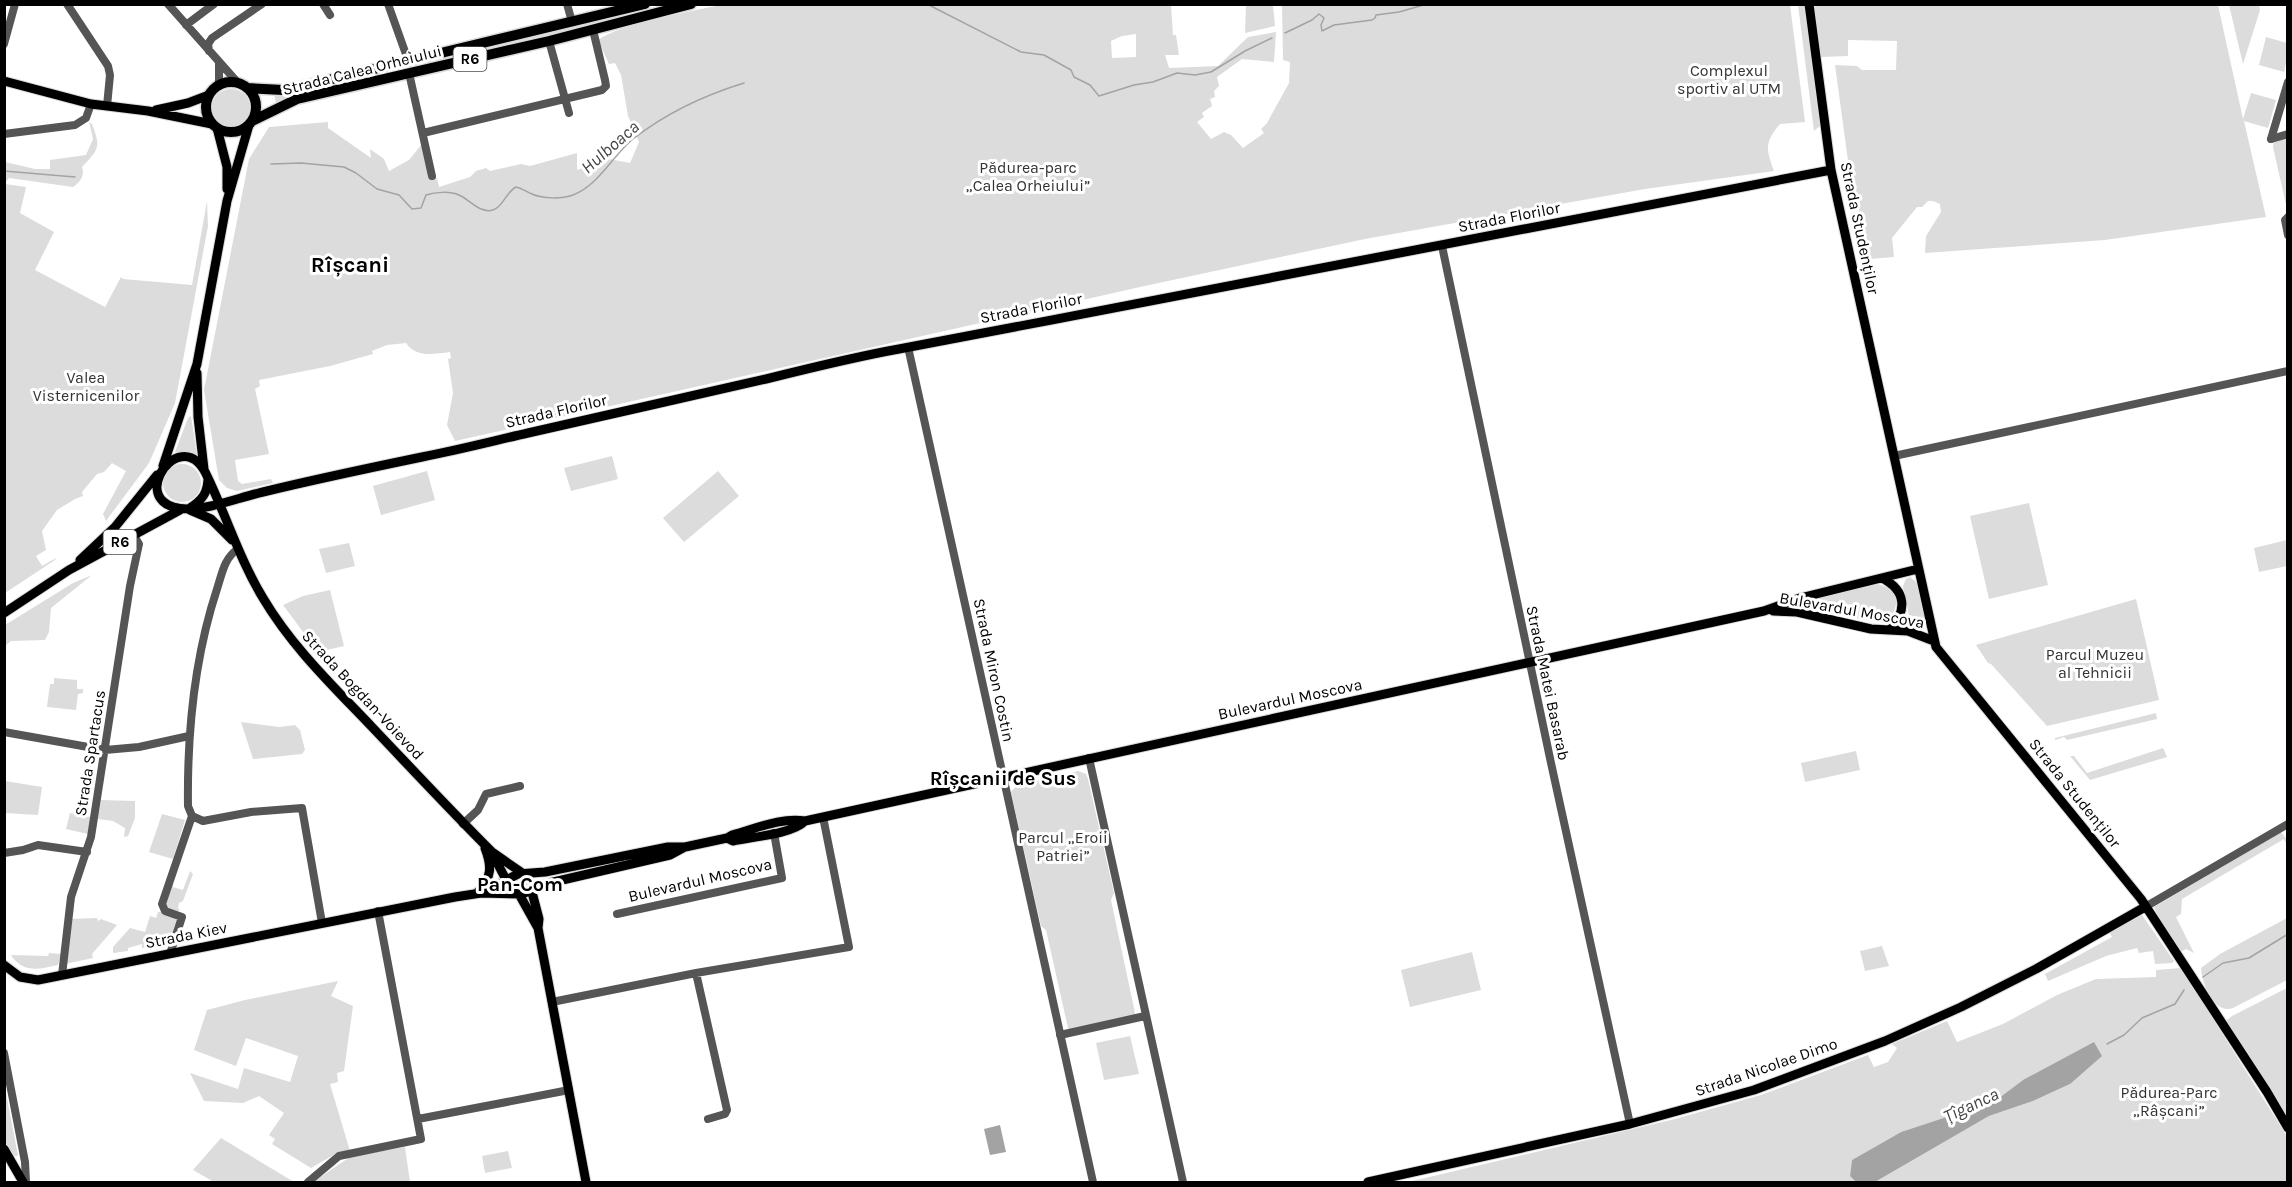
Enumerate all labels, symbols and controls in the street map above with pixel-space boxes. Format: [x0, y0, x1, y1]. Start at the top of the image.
street label: Strada Calea Orheiului [280, 41, 444, 99]
road number: R6 [454, 47, 486, 71]
park label: Complexul sportiv al UTM [1677, 61, 1781, 98]
water label: Hulboaca [576, 116, 644, 178]
park label: Pădurea-parc „Calea Orheiului” [966, 158, 1090, 195]
street label: Strada Studenților [1837, 160, 1883, 296]
street label: Strada Florilor [1456, 198, 1562, 236]
district label: Rîșcani [311, 252, 389, 278]
street label: Strada Florilor [978, 289, 1084, 327]
park label: Valea Visternicenilor [33, 368, 139, 405]
street label: Strada Florilor [503, 390, 609, 432]
road number: R6 [104, 530, 136, 554]
street label: Bulevardul Moscova [1778, 588, 1926, 632]
street label: Strada Miron Costin [970, 597, 1018, 743]
street label: Strada Matei Basarab [1522, 604, 1574, 762]
street label: Strada Bogdan-Voievod [298, 626, 428, 764]
park label: Parcul Muzeu al Tehnicii [2046, 645, 2144, 682]
street label: Bulevardul Moscova [1216, 674, 1364, 724]
street label: Strada Spartacus [71, 689, 109, 817]
street label: Strada Studenților [2025, 735, 2125, 852]
district label: Rîșcanii de Sus [930, 767, 1076, 790]
park label: Parcul „Eroii Patriei” [1018, 828, 1108, 865]
street label: Bulevardul Moscova [626, 854, 774, 906]
district label: Pan-Com [477, 873, 563, 896]
street label: Strada Kiev [143, 918, 229, 952]
street label: Strada Nicolae Dimo [1692, 1034, 1840, 1100]
water label: Țîganca [1940, 1083, 2002, 1127]
park label: Pădurea-Parc „Râșcani” [2121, 1083, 2217, 1120]

